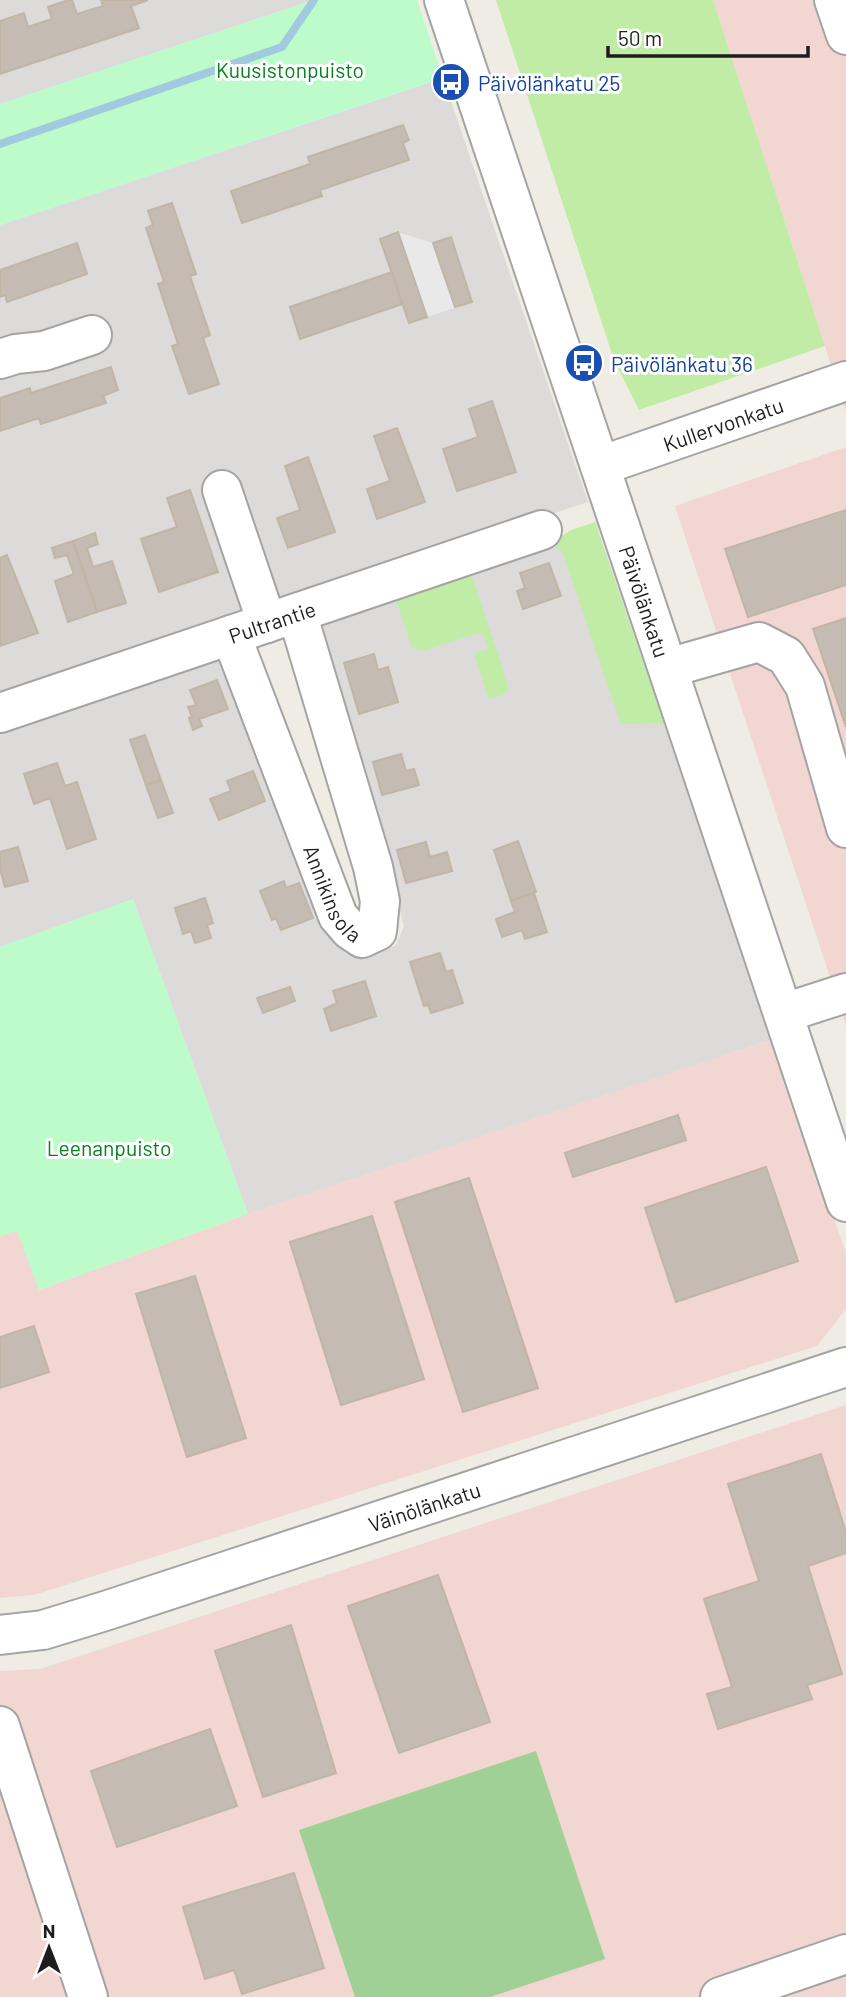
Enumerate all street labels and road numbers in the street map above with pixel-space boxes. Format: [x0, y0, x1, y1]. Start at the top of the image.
street label: Kullervonkatu [659, 391, 786, 456]
street label: Päivölänkatu [615, 542, 675, 660]
street label: Pultrantie [225, 595, 319, 647]
street label: Annikinsola [300, 841, 366, 947]
street label: Väinölänkatu [365, 1476, 483, 1536]

